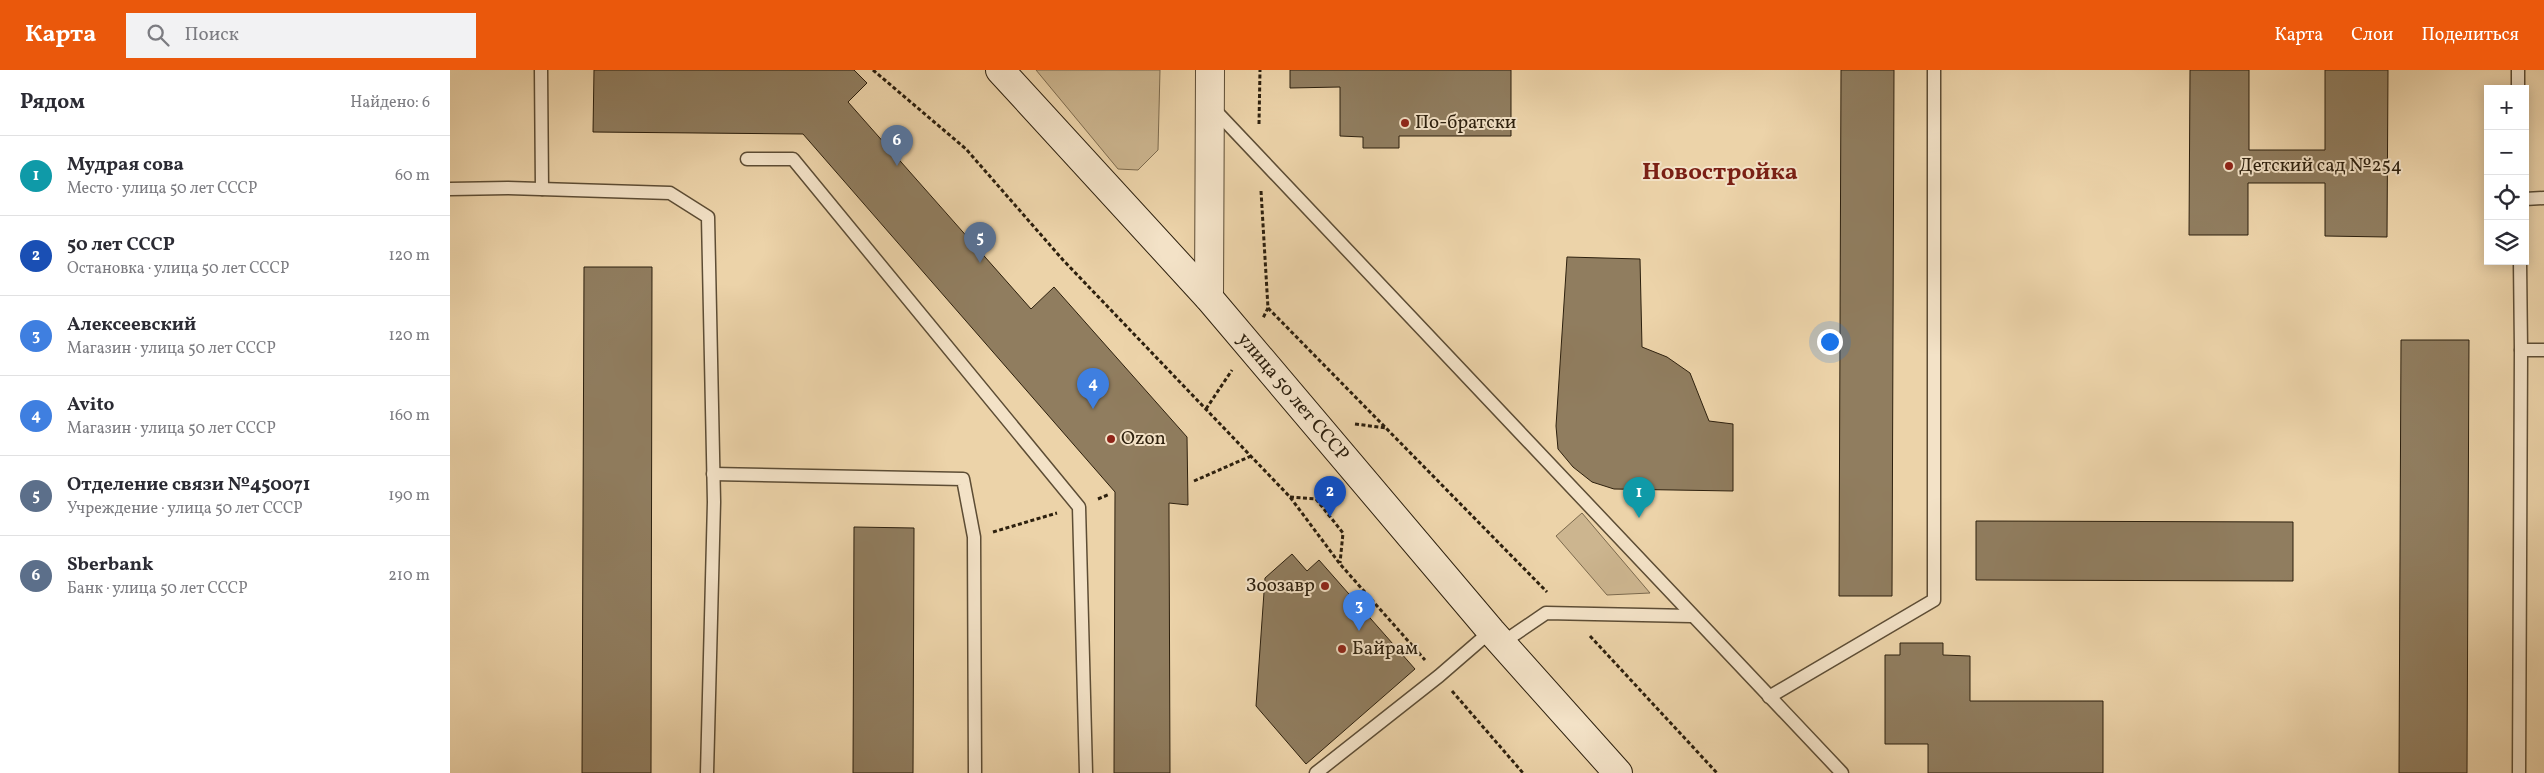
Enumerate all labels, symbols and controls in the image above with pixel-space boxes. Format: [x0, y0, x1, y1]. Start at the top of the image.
search box [126, 13, 476, 58]
text: Карта [25, 18, 96, 52]
icon: search [144, 21, 172, 49]
text: Поиск [184, 22, 239, 48]
text: Карта [2275, 23, 2323, 48]
text: Слои [2351, 23, 2393, 48]
text: Поделиться [2421, 23, 2519, 48]
map controls [2484, 85, 2529, 265]
button: + [2484, 85, 2529, 130]
text: Рядом [20, 88, 85, 117]
text: Найдено: 6 [350, 92, 430, 114]
place label: По-братски [1415, 110, 1516, 136]
marker: По-братски [1399, 117, 1411, 129]
pin: 6 [881, 125, 913, 166]
button: − [2484, 130, 2529, 175]
text: Мудрая сова [67, 152, 184, 178]
place label: Детский сад №254 [2239, 153, 2402, 179]
district label: Новостройка [1642, 156, 1798, 190]
marker: Детский сад №254 [2223, 160, 2235, 172]
text: 1 [33, 165, 39, 187]
text: 60 m [395, 165, 430, 187]
button: locate [2484, 175, 2529, 220]
text: Место · улица 50 лет СССР [67, 178, 257, 200]
button: layers [2484, 220, 2529, 265]
pin: 5 [964, 222, 996, 263]
text: 50 лет СССР [67, 232, 175, 258]
text: 2 [32, 245, 40, 267]
text: 120 m [388, 245, 430, 267]
text: Остановка · улица 50 лет СССР [67, 258, 289, 280]
text: Алексеевский [67, 312, 196, 338]
text: 3 [32, 325, 40, 347]
text: 120 m [388, 325, 430, 347]
street label: улица 50 лет СССР [1231, 327, 1355, 467]
your location [1817, 329, 1843, 355]
text: Магазин · улица 50 лет СССР [67, 338, 276, 360]
pin: 4 [1077, 368, 1109, 409]
text: Avito [67, 392, 114, 418]
text: 4 [31, 405, 41, 427]
text: 160 m [389, 405, 430, 427]
text: Магазин · улица 50 лет СССР [67, 418, 276, 440]
place label: Ozon [1121, 426, 1166, 452]
marker: Ozon [1105, 433, 1117, 445]
text: Отделение связи №450071 [67, 472, 310, 498]
pin: 2 [1314, 476, 1346, 517]
pin: 1 [1623, 477, 1655, 518]
text: 5 [32, 485, 40, 507]
text: 190 m [388, 485, 430, 507]
text: Учреждение · улица 50 лет СССР [67, 498, 303, 520]
text: Sberbank [67, 552, 154, 578]
text: 6 [32, 565, 40, 587]
text: 210 m [388, 565, 430, 587]
place label: Зоозавр [1246, 573, 1315, 599]
text: Банк · улица 50 лет СССР [67, 578, 248, 600]
marker: Зоозавр [1319, 580, 1331, 592]
pin: 3 [1343, 590, 1375, 631]
place label: Байрам [1352, 636, 1418, 662]
marker: Байрам [1336, 643, 1348, 655]

